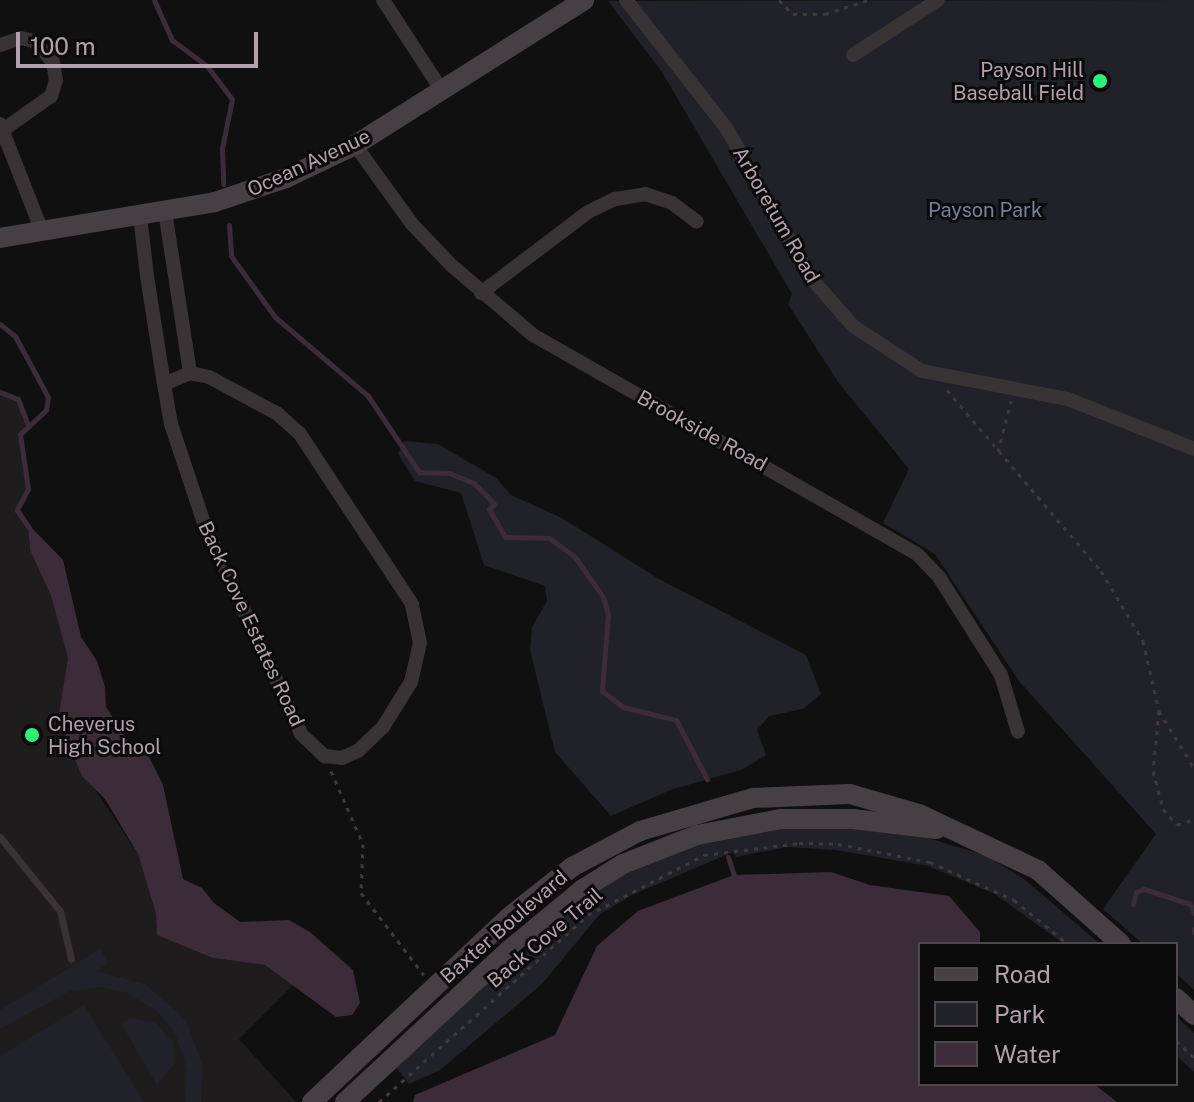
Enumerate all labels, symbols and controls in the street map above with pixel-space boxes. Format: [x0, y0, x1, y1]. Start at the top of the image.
scale bar [20, 16, 262, 66]
text: 100 m [30, 32, 96, 60]
place label: Payson Hill Baseball Field [953, 58, 1084, 105]
marker: Payson Hill Baseball Field [1091, 72, 1109, 90]
street label: Ocean Avenue [244, 124, 374, 202]
street label: Arboretum Road [727, 143, 825, 287]
park label: Payson Park [928, 198, 1042, 222]
street label: Brookside Road [633, 385, 771, 477]
street label: Back Cove Estates Road [193, 518, 309, 730]
place label: Cheverus High School [48, 712, 161, 759]
marker: Cheverus High School [23, 726, 41, 744]
street label: Baxter Boulevard [436, 865, 572, 989]
street label: Back Cove Trail [482, 883, 608, 993]
legend [918, 942, 1178, 1086]
text: Road [994, 960, 1051, 988]
text: Park [994, 1000, 1045, 1028]
text: Water [994, 1040, 1061, 1068]

